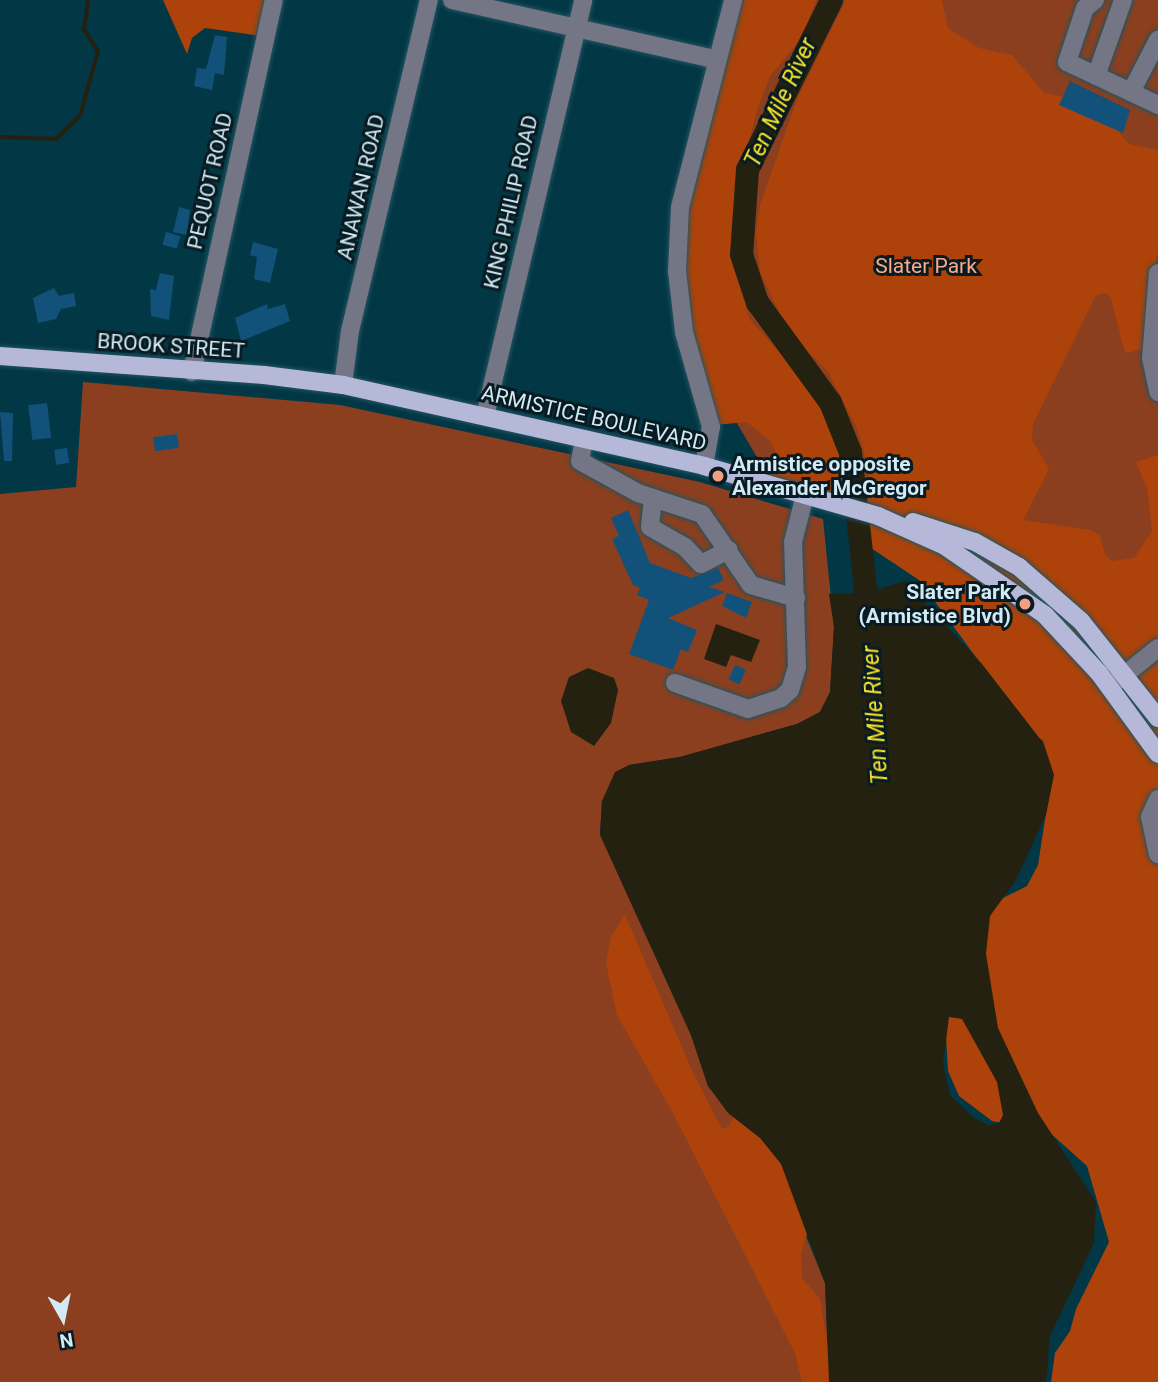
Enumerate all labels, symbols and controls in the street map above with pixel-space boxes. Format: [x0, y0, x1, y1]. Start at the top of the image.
water label: Ten Mile River [739, 34, 823, 172]
street label: PEQUOT ROAD [182, 110, 238, 252]
street label: ANAWAN ROAD [332, 112, 390, 262]
street label: KING PHILIP ROAD [479, 113, 543, 291]
park label: Slater Park [875, 253, 977, 279]
street label: BROOK STREET [96, 328, 246, 364]
street label: ARMISTICE BOULEVARD [479, 380, 709, 456]
place label: Armistice opposite Alexander McGregor [732, 451, 927, 501]
marker: Armistice opposite Alexander McGregor [710, 468, 726, 484]
place label: Slater Park (Armistice Blvd) [859, 579, 1011, 629]
marker: Slater Park (Armistice Blvd) [1017, 596, 1033, 612]
water label: Ten Mile River [857, 645, 895, 785]
north arrow [28, 1284, 98, 1354]
text: N [58, 1328, 75, 1353]

